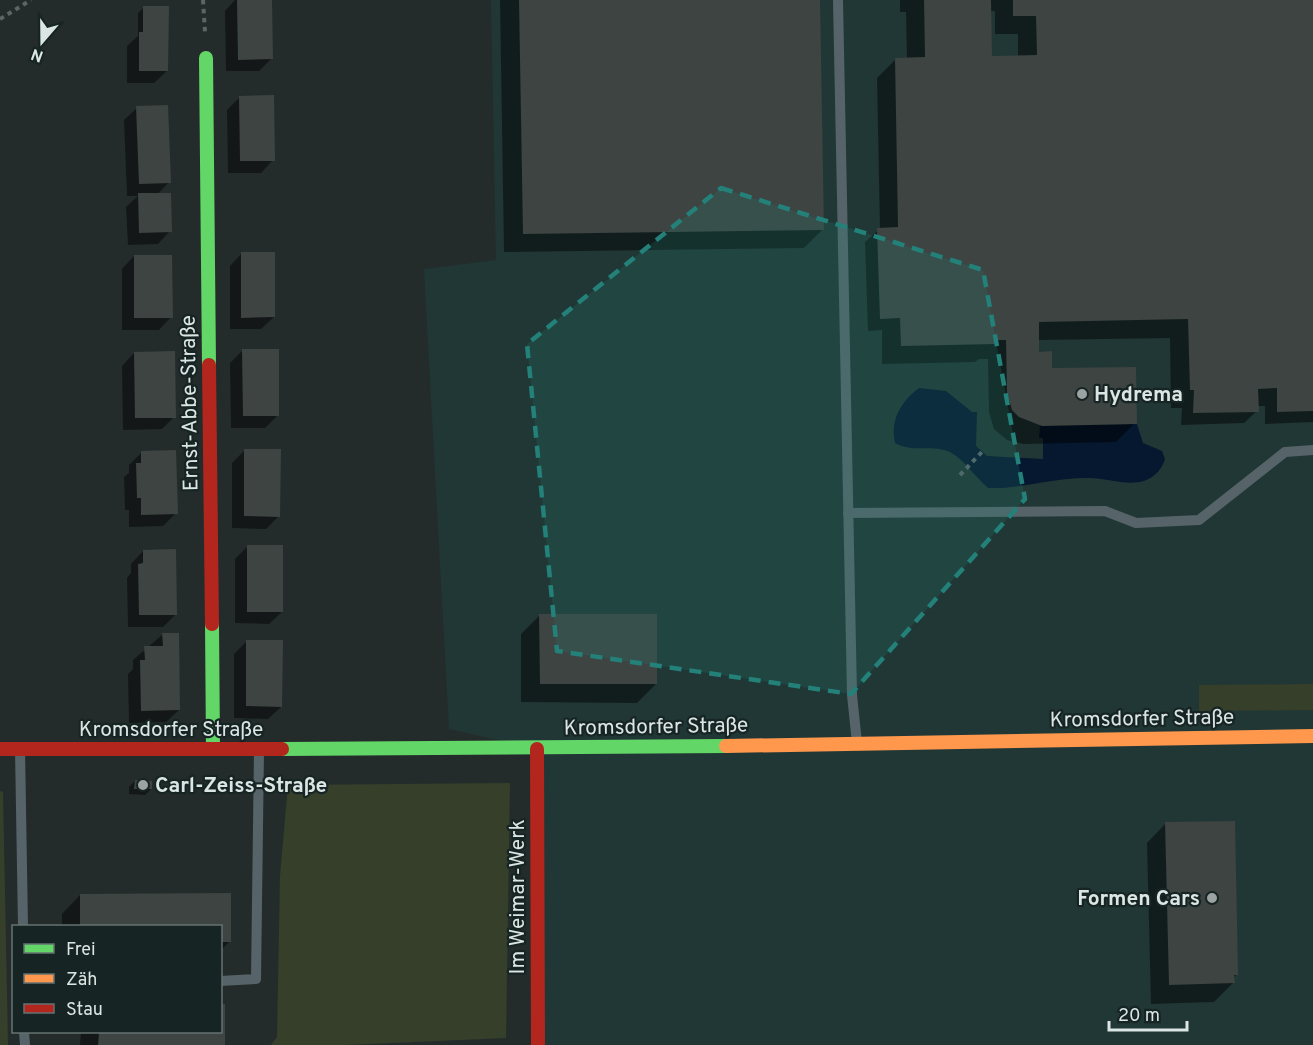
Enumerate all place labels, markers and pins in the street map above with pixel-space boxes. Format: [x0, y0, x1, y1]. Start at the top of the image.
place label: Hydrema [1094, 382, 1183, 409]
marker: Hydrema [1075, 387, 1089, 401]
place label: Carl-Zeiss-Straße [155, 773, 327, 800]
marker: Carl-Zeiss-Straße [136, 778, 150, 792]
place label: Formen Cars [1077, 886, 1200, 913]
marker: Formen Cars [1205, 891, 1219, 905]

